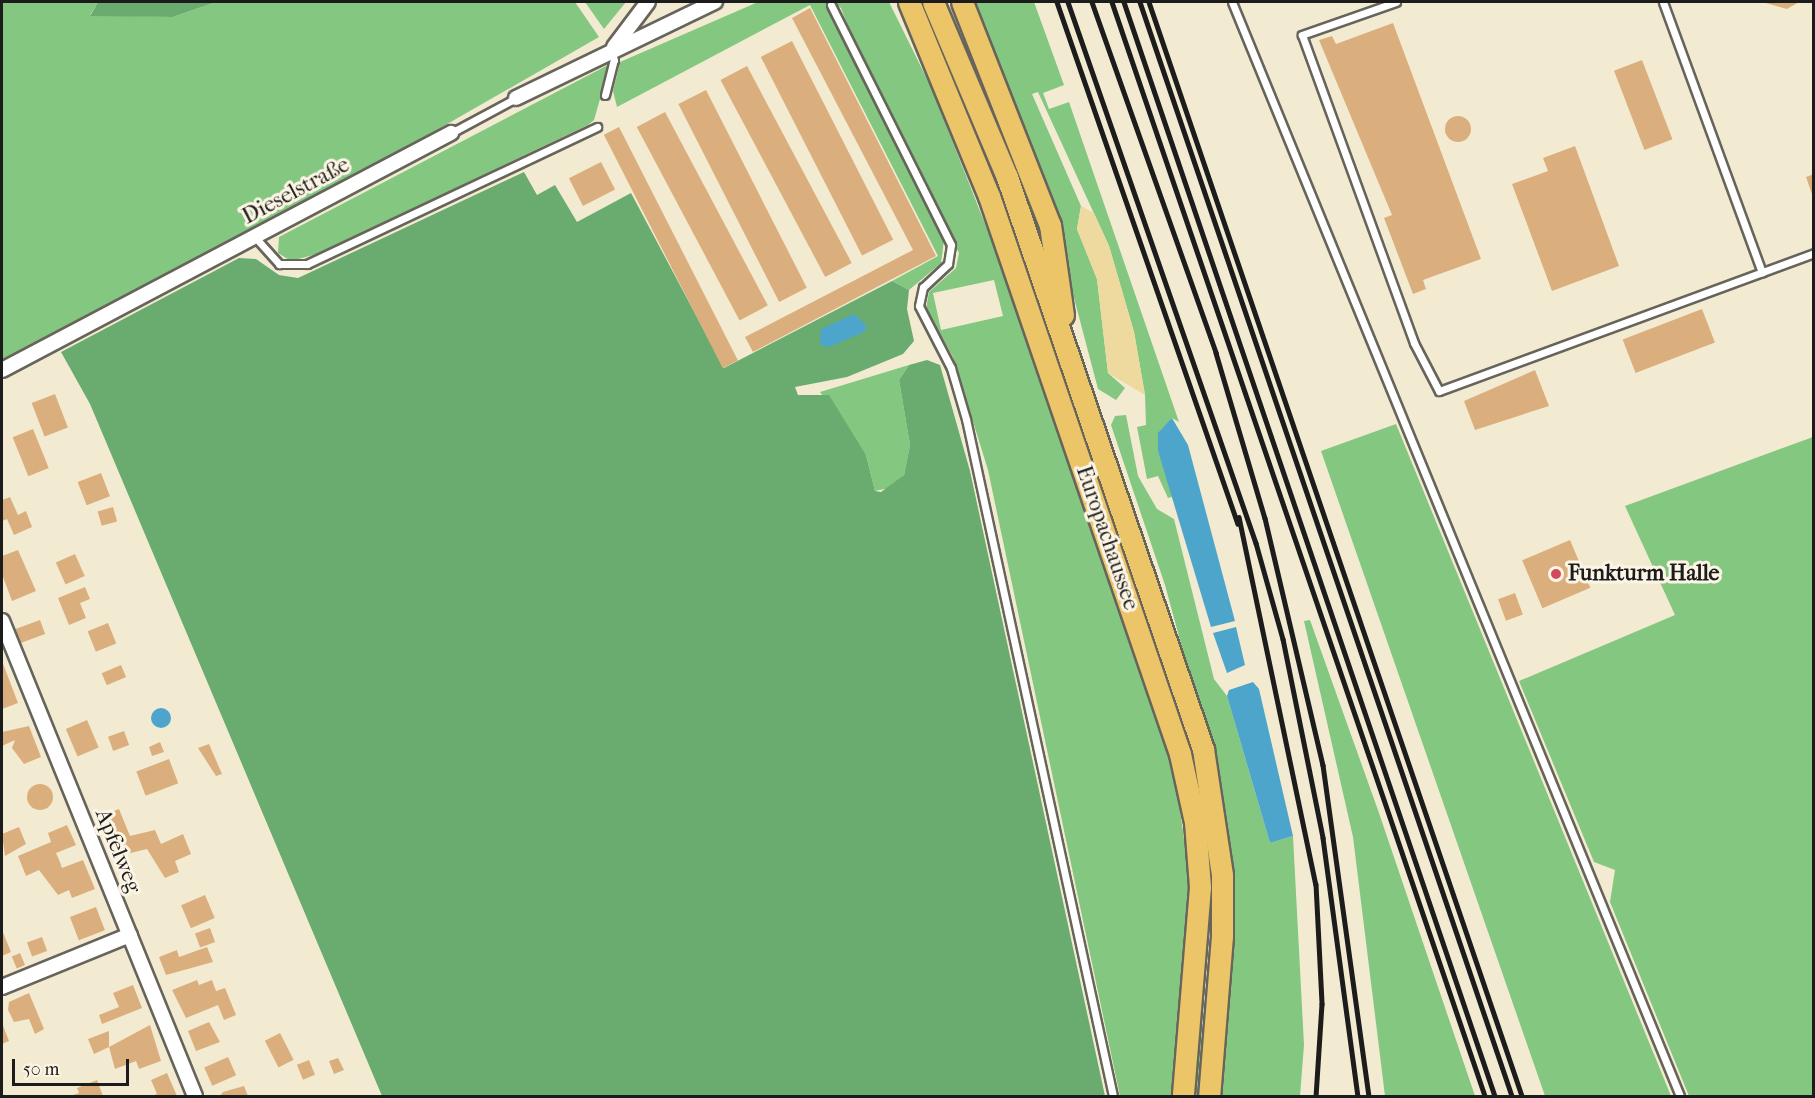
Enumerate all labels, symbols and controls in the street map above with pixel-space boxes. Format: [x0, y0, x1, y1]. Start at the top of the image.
street label: Dieselstraße [238, 152, 354, 230]
street label: Europachaussee [1070, 462, 1144, 614]
place label: Funkturm Halle [1568, 561, 1719, 587]
marker: Funkturm Halle [1549, 567, 1563, 581]
street label: Apfelweg [89, 805, 147, 897]
scale bar [15, 1047, 132, 1085]
text: 50 m [23, 1059, 59, 1080]

